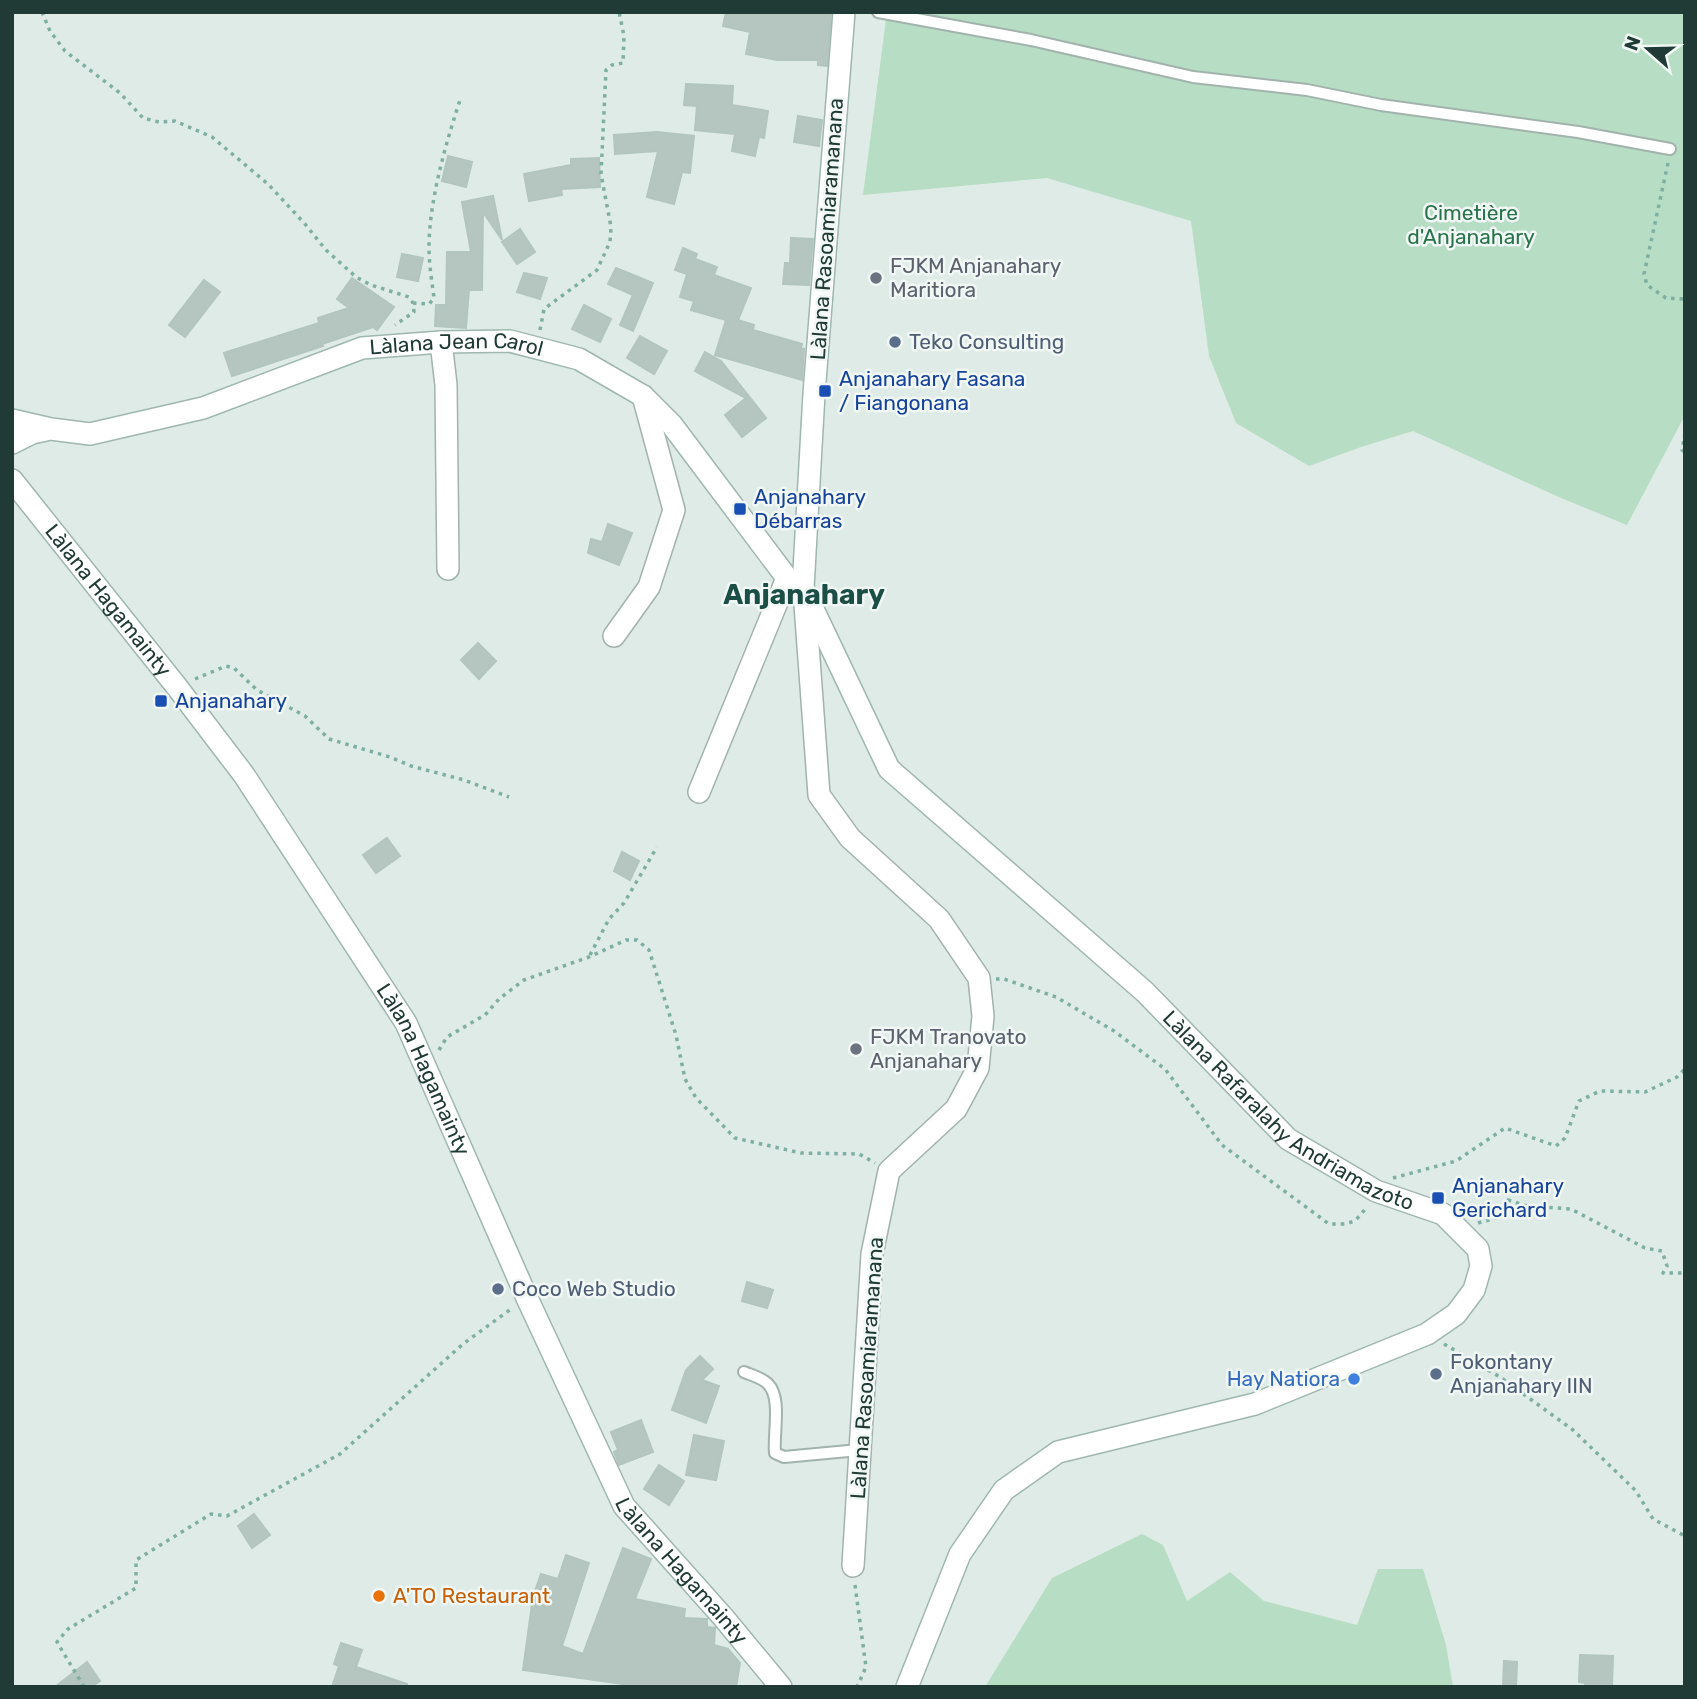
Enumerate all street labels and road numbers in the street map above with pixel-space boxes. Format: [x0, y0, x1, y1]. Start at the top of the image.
street label: Làlana Rasoamiaramanana [805, 97, 848, 361]
street label: Làlana Jean Carol [368, 328, 546, 361]
street label: Làlana Hagamainty [40, 519, 177, 682]
street label: Làlana Hagamainty [372, 979, 476, 1160]
street label: Làlana Rafaralahy Andriamazoto [1158, 1005, 1417, 1215]
street label: Làlana Rasoamiaramanana [845, 1236, 888, 1500]
street label: Làlana Hagamainty [610, 1494, 754, 1649]

